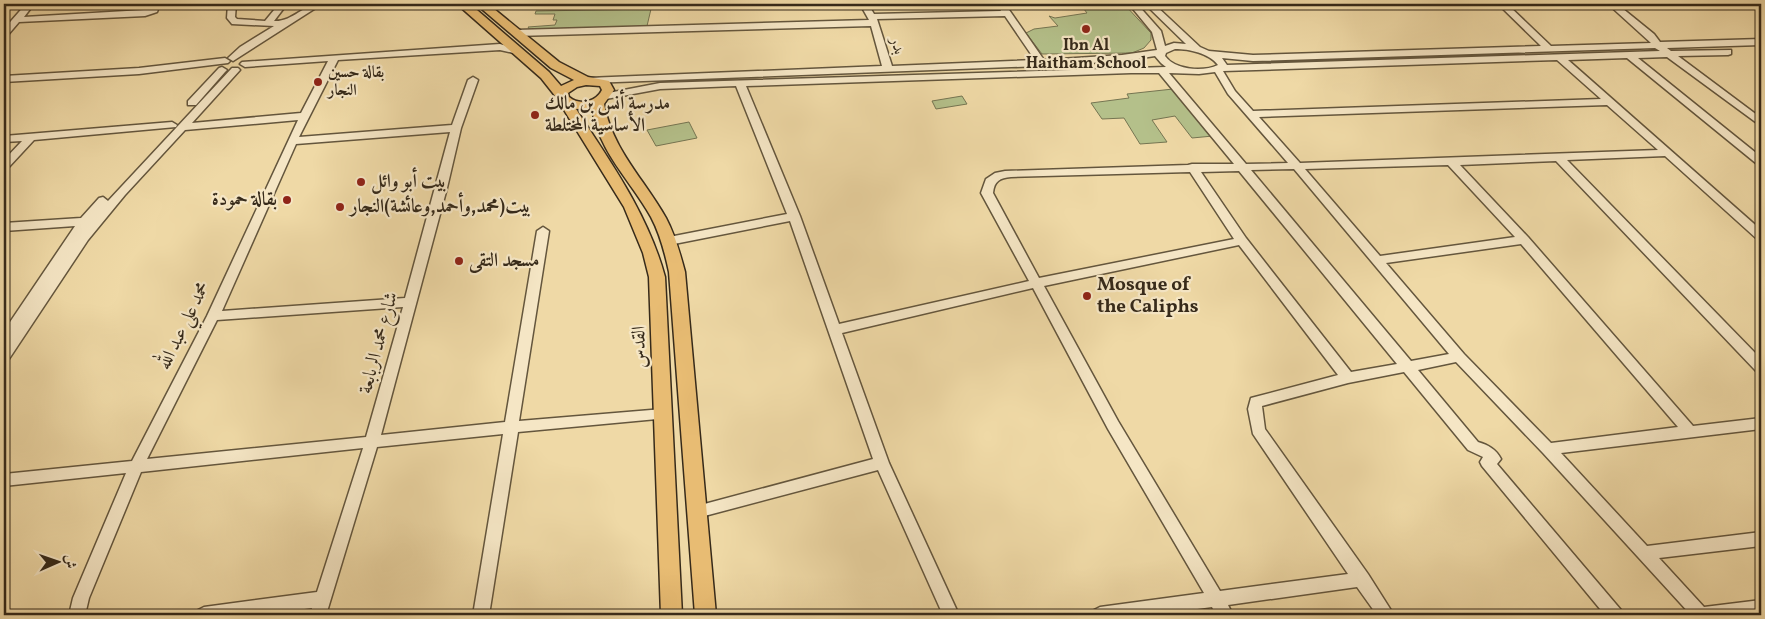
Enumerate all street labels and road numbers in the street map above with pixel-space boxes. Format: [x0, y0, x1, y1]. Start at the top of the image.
street label: بدر [884, 33, 910, 57]
street label: محمد علي عبد الله [149, 276, 220, 376]
street label: شارع محمد الربابعة [353, 289, 406, 397]
street label: القدس [626, 325, 654, 369]

